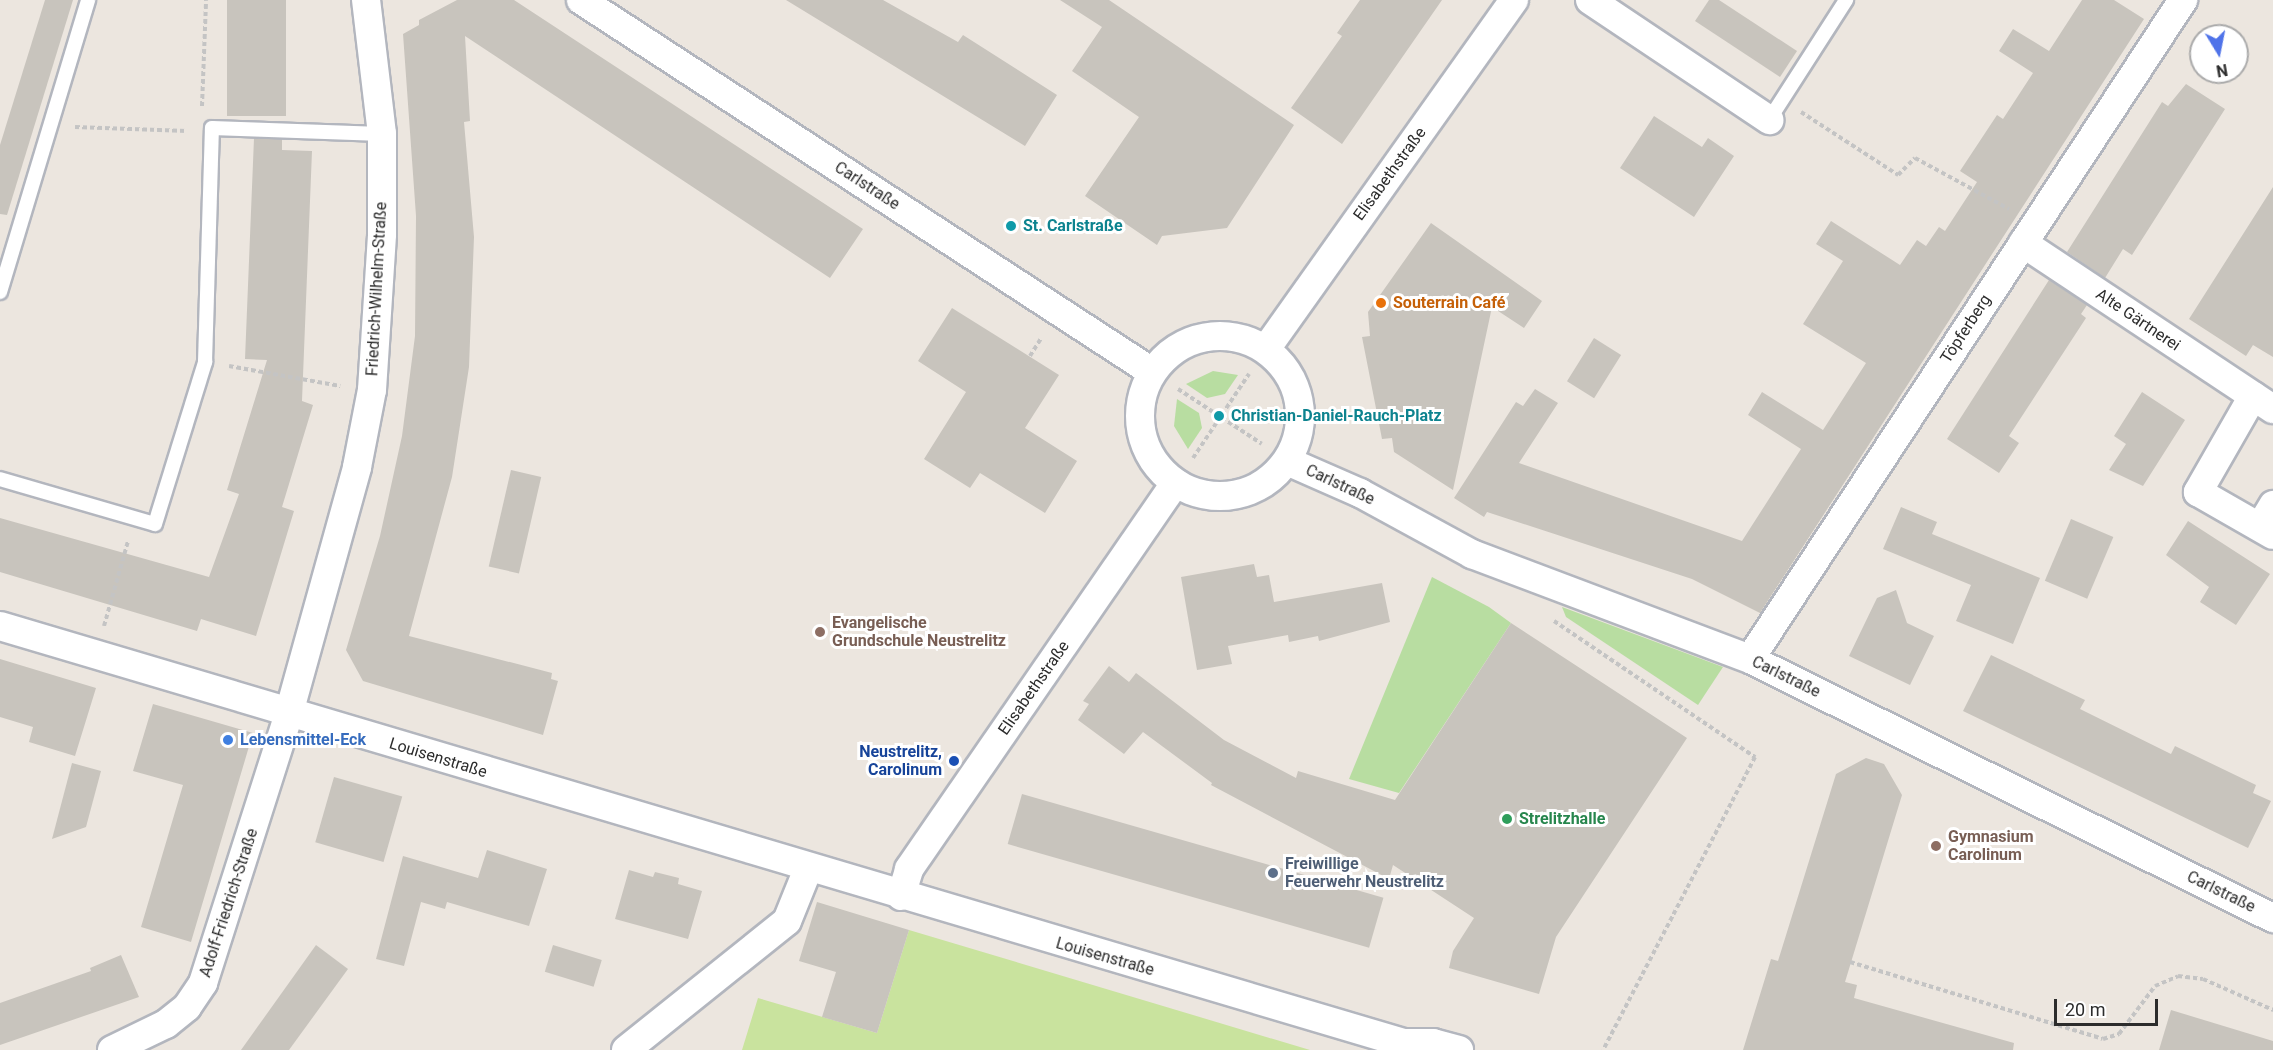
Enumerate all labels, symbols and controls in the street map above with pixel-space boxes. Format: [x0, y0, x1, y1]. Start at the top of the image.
north arrow [2189, 24, 2249, 84]
text: N [2215, 60, 2229, 81]
street label: Elisabethstraße [1350, 124, 1430, 224]
street label: Carlstraße [831, 158, 903, 214]
street label: Friedrich-Wilhelm-Straße [363, 201, 391, 377]
place label: St. Carlstraße [1023, 216, 1123, 236]
marker: St. Carlstraße [1004, 219, 1018, 233]
street label: Alte Gärtnerei [2092, 285, 2184, 355]
street label: Töpferberg [1937, 291, 1995, 367]
place label: Souterrain Café [1393, 293, 1505, 313]
marker: Souterrain Café [1374, 296, 1388, 310]
place label: Christian-Daniel-Rauch-Platz [1231, 406, 1442, 426]
marker: Christian-Daniel-Rauch-Platz [1212, 409, 1226, 423]
street label: Carlstraße [1303, 461, 1377, 509]
place label: Evangelische Grundschule Neustrelitz [832, 613, 1006, 651]
marker: Evangelische Grundschule Neustrelitz [813, 625, 827, 639]
street label: Elisabethstraße [994, 637, 1074, 739]
street label: Carlstraße [1749, 652, 1823, 702]
place label: Lebensmittel-Eck [240, 730, 366, 750]
marker: Lebensmittel-Eck [221, 733, 235, 747]
street label: Louisenstraße [387, 734, 489, 782]
place label: Neustrelitz, Carolinum [859, 742, 942, 780]
marker: Neustrelitz, Carolinum [947, 754, 961, 768]
place label: Strelitzhalle [1519, 809, 1605, 829]
marker: Strelitzhalle [1500, 812, 1514, 826]
street label: Adolf-Friedrich-Straße [196, 826, 262, 980]
place label: Gymnasium Carolinum [1948, 827, 2034, 865]
marker: Gymnasium Carolinum [1929, 839, 1943, 853]
place label: Freiwillige Feuerwehr Neustrelitz [1285, 854, 1444, 892]
marker: Freiwillige Feuerwehr Neustrelitz [1266, 866, 1280, 880]
street label: Carlstraße [2184, 867, 2258, 917]
street label: Louisenstraße [1054, 934, 1156, 980]
scale bar [2057, 987, 2160, 1025]
text: 20 m [2065, 999, 2105, 1020]

